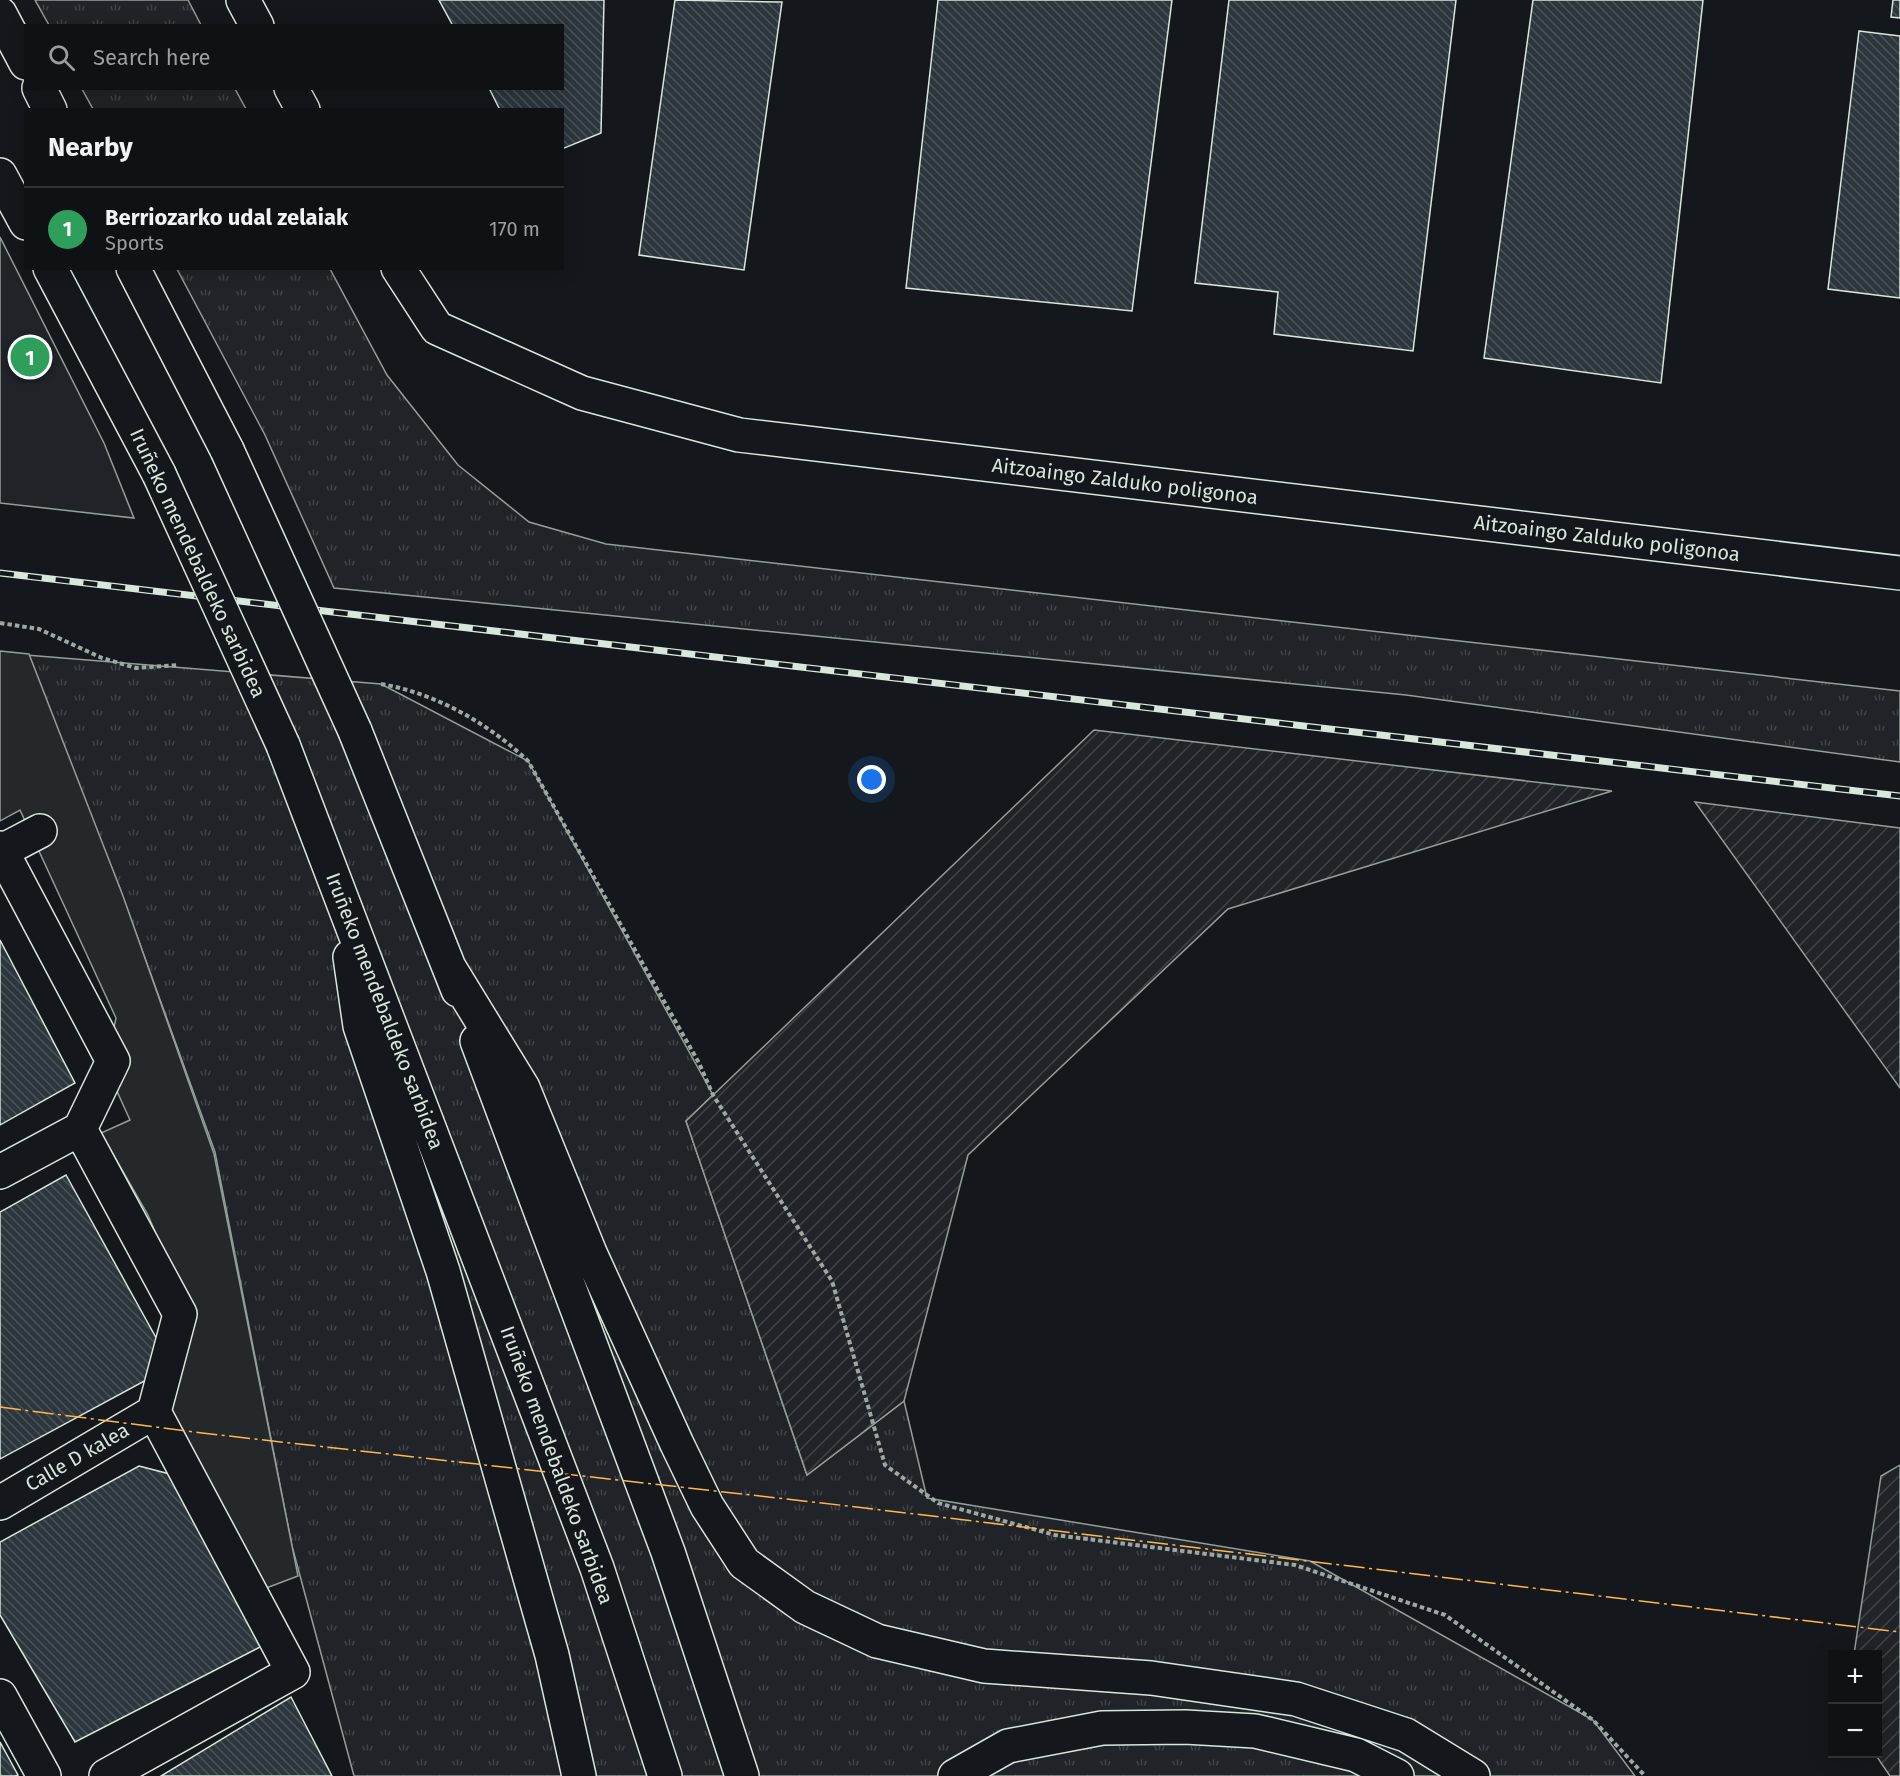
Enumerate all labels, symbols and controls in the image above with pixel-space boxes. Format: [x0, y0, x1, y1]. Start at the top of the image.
search box [24, 24, 564, 90]
icon: search [45, 41, 78, 74]
text: Search here [93, 44, 211, 71]
text: Nearby [48, 132, 133, 163]
text: Berriozarko udal zelaiak [105, 204, 348, 231]
text: 1 [63, 217, 72, 241]
text: 170 m [489, 217, 540, 241]
text: Sports [105, 231, 164, 255]
pin: 1 [10, 334, 50, 380]
street label: Iruñeko mendebaldeko sarbidea [125, 425, 271, 701]
street label: Aitzoaingo Zalduko poligonoa [991, 453, 1259, 509]
street label: Aitzoaingo Zalduko poligonoa [1473, 510, 1741, 566]
your location [857, 765, 886, 794]
street label: Iruñeko mendebaldeko sarbidea [321, 869, 449, 1153]
street label: Iruñeko mendebaldeko sarbidea [495, 1323, 619, 1607]
street label: Calle D kalea [21, 1418, 133, 1496]
map controls [1828, 1650, 1882, 1758]
button: + [1828, 1650, 1882, 1704]
button: − [1828, 1704, 1882, 1758]

